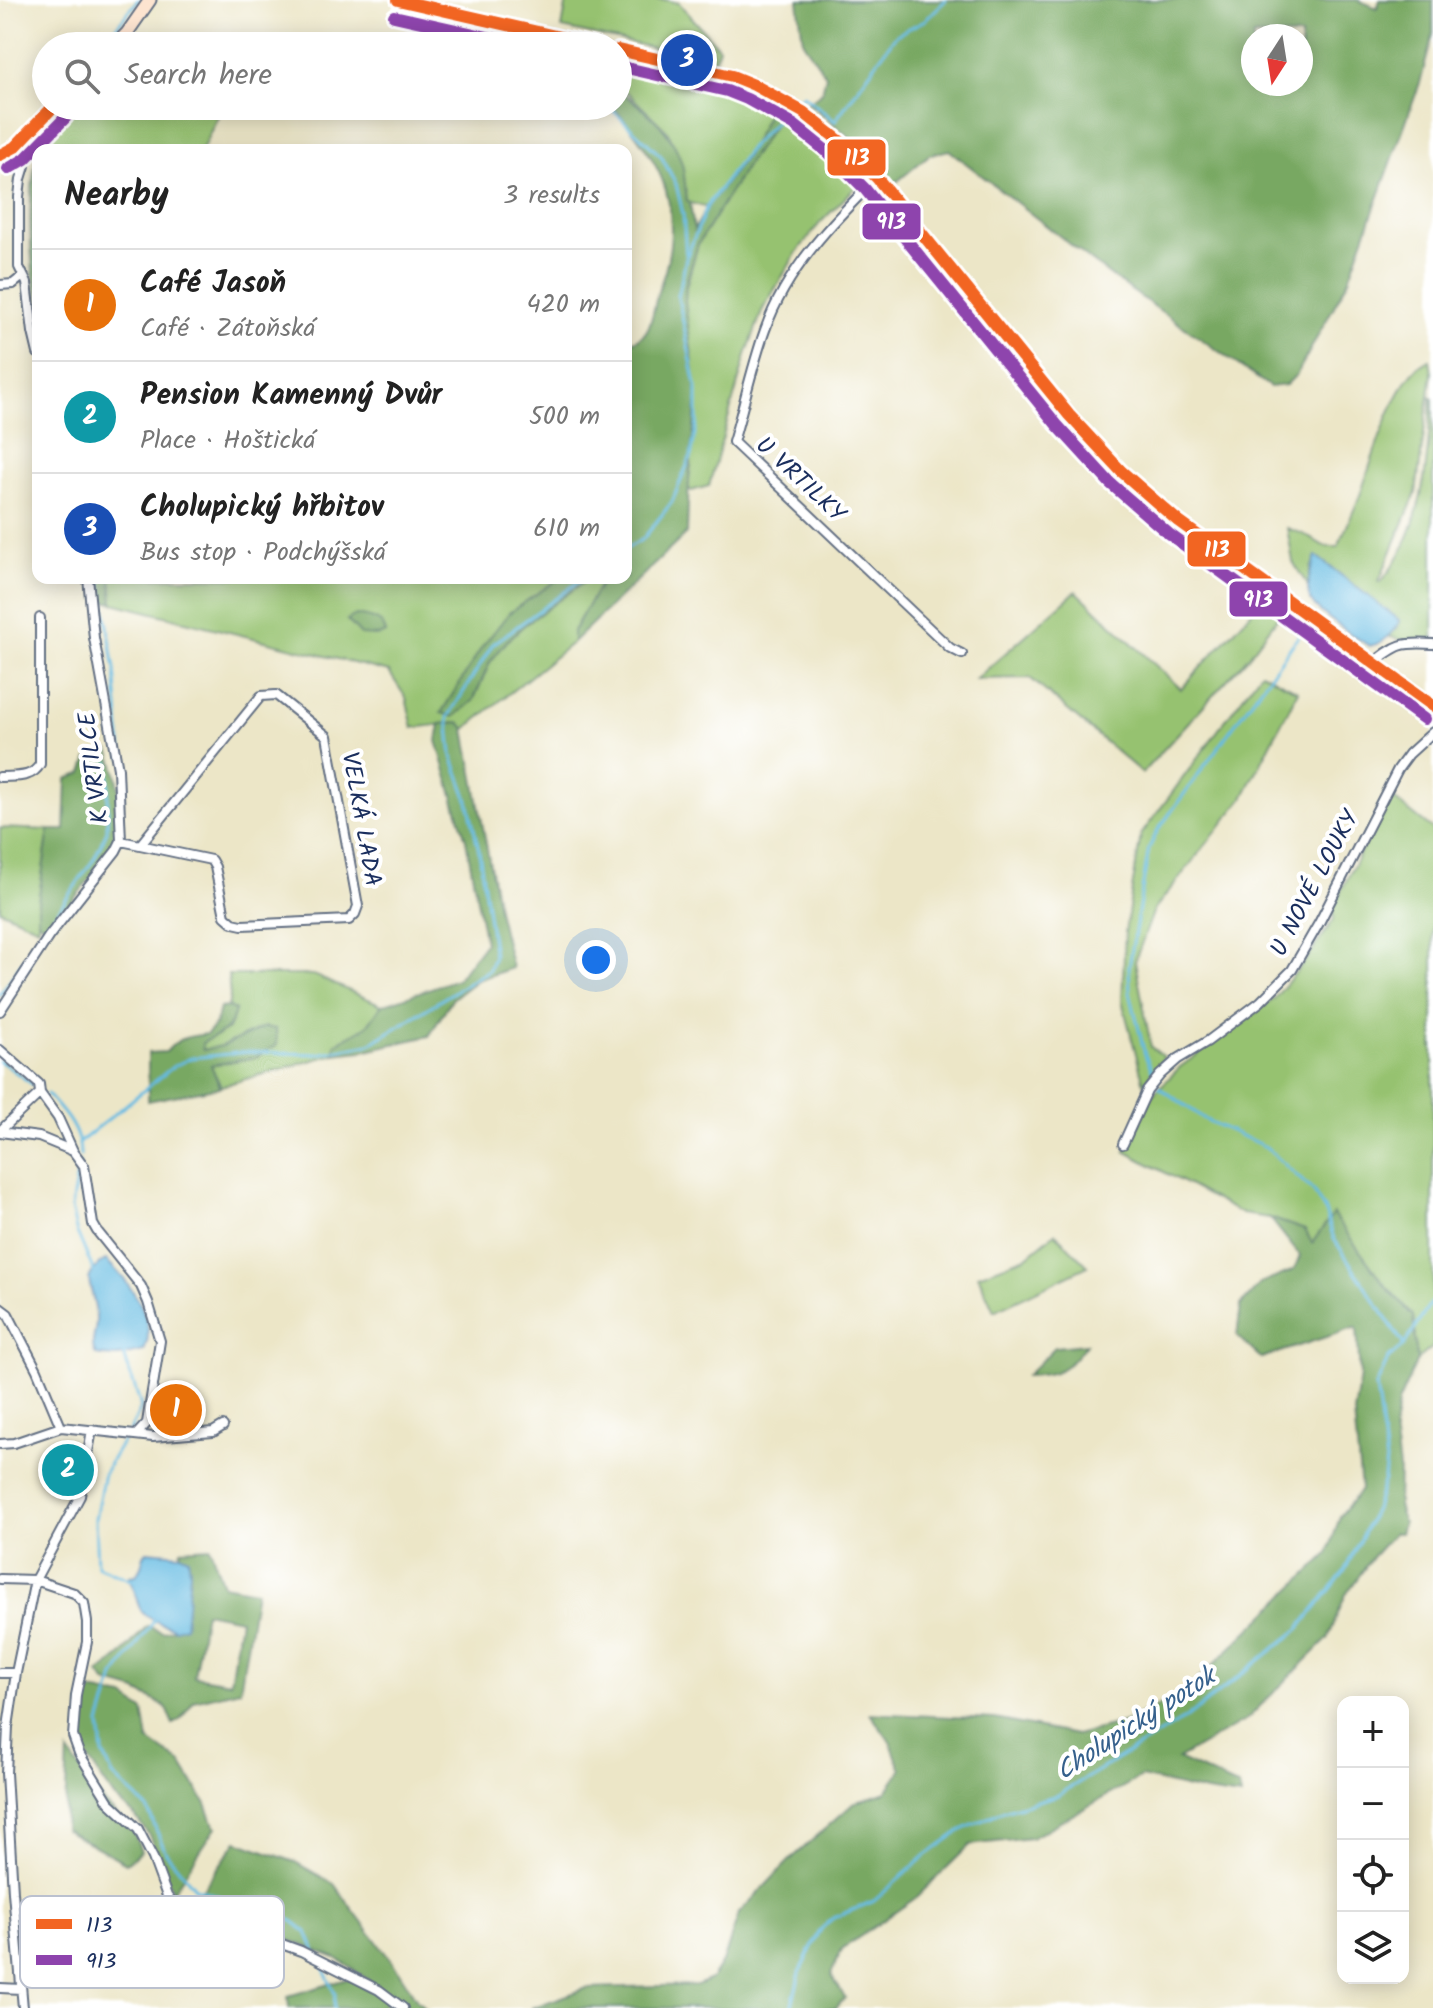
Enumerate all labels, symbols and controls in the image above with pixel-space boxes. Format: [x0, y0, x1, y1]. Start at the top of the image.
north arrow [1241, 24, 1313, 96]
pin: 3 [661, 30, 713, 90]
search box [32, 32, 632, 120]
text: Search here [124, 52, 272, 100]
icon: search [60, 54, 104, 98]
line badge: 113 [826, 138, 887, 177]
text: 113 [844, 142, 870, 177]
text: Nearby [64, 169, 169, 223]
text: 3 results [503, 175, 600, 217]
line badge: 913 [861, 202, 922, 241]
text: 913 [876, 206, 906, 241]
text: Café Jasoň [140, 260, 286, 308]
text: 1 [86, 284, 94, 326]
text: 420 m [526, 284, 600, 326]
text: Café · Zátoňská [140, 308, 316, 350]
text: Pension Kamenný Dvůr [140, 372, 442, 420]
text: 2 [82, 396, 98, 438]
text: 500 m [529, 396, 600, 438]
text: Place · Hoštická [140, 420, 316, 462]
street label: U VRTILKY [746, 428, 855, 533]
text: Cholupický hřbitov [140, 484, 384, 532]
text: 3 [83, 508, 97, 550]
text: 610 m [533, 508, 600, 550]
line badge: 113 [1186, 530, 1247, 568]
text: Bus stop · Podchýšská [140, 532, 386, 574]
text: 113 [1204, 534, 1230, 569]
line badge: 913 [1228, 580, 1289, 618]
text: 913 [1243, 584, 1273, 619]
street label: K VRTILCE [68, 709, 121, 826]
street label: VELKÁ LADA [330, 749, 392, 890]
street label: U NOVÉ LOUKY [1260, 802, 1371, 964]
your location [576, 940, 616, 980]
pin: 1 [150, 1380, 202, 1440]
pin: 2 [42, 1440, 94, 1500]
water label: Cholupický potok [1048, 1655, 1228, 1792]
map controls [1337, 1696, 1409, 1984]
button: + [1337, 1696, 1409, 1768]
button: − [1337, 1768, 1409, 1840]
button: locate [1337, 1840, 1409, 1912]
legend [20, 1896, 284, 1988]
text: 113 [86, 1909, 112, 1944]
button: layers [1337, 1912, 1409, 1984]
text: 913 [86, 1945, 116, 1980]

